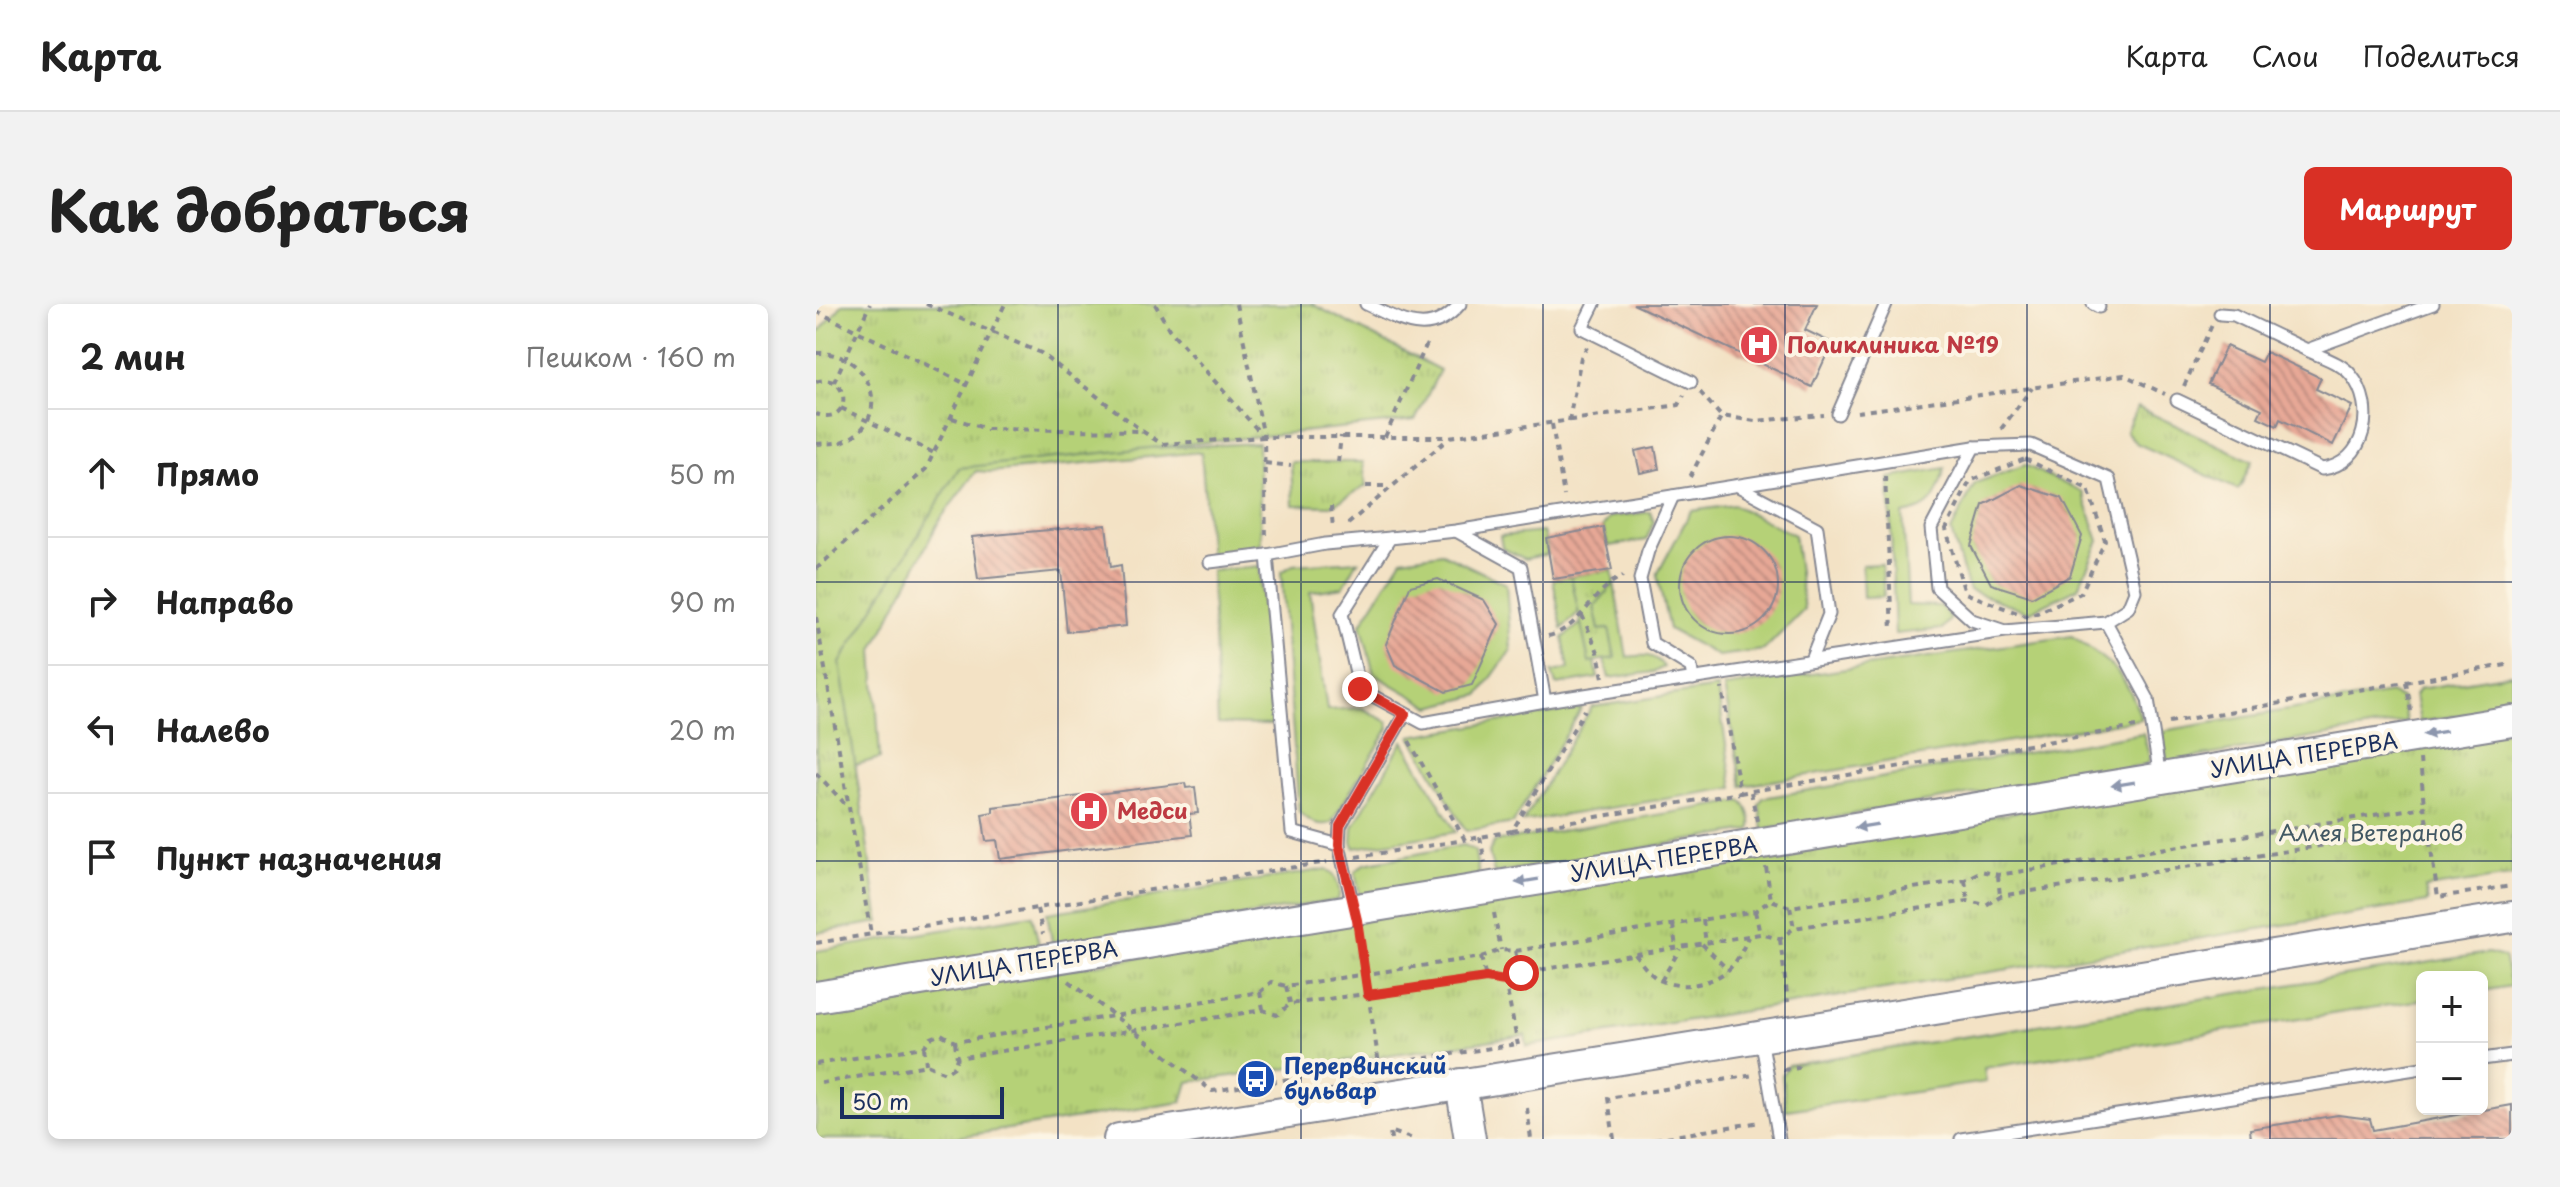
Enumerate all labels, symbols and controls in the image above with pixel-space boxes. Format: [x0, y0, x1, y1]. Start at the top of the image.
text: Карта [40, 27, 162, 84]
text: Карта [2125, 34, 2208, 77]
text: Слои [2252, 34, 2319, 77]
text: Поделиться [2363, 34, 2520, 77]
text: Как добраться [48, 166, 471, 251]
button: Маршрут [2304, 167, 2512, 250]
hospital icon: Поликлиника №19 [1738, 324, 1780, 366]
place label: Поликлиника №19 [1787, 327, 1999, 360]
text: 2 мин [80, 330, 186, 382]
text: Пешком · 160 m [526, 337, 736, 376]
icon: ahead [80, 451, 124, 495]
text: Прямо [156, 451, 259, 496]
text: 50 m [669, 454, 736, 493]
icon: right [80, 579, 124, 623]
text: Направо [156, 579, 294, 624]
text: 90 m [669, 582, 736, 621]
route end [1342, 671, 1378, 707]
icon: left [80, 707, 124, 751]
text: Налево [156, 707, 270, 752]
text: 20 m [669, 710, 736, 749]
street label: УЛИЦА ПЕРЕРВА [2208, 722, 2400, 785]
one-way arrow [2422, 728, 2447, 740]
one-way arrow [2110, 778, 2135, 791]
hospital icon: Медси [1068, 790, 1110, 832]
place label: Медси [1117, 793, 1188, 826]
park label: Аллея Ветеранов [2278, 815, 2464, 848]
one-way arrow [1854, 820, 1879, 833]
street label: УЛИЦА ПЕРЕРВА [1568, 826, 1760, 889]
icon: arrive [80, 835, 124, 879]
text: Пункт назначения [156, 835, 442, 880]
one-way arrow [1514, 875, 1539, 888]
street label: УЛИЦА ПЕРЕРВА [928, 930, 1120, 993]
route start [1503, 955, 1539, 991]
map controls [2416, 971, 2488, 1115]
button: + [2416, 971, 2488, 1043]
button: − [2416, 1043, 2488, 1115]
place label: Перервинский бульвар [1284, 1048, 1447, 1106]
bus stop icon: Перервинский бульвар [1235, 1058, 1277, 1100]
scale bar [840, 1083, 1004, 1119]
text: 50 m [852, 1084, 909, 1117]

